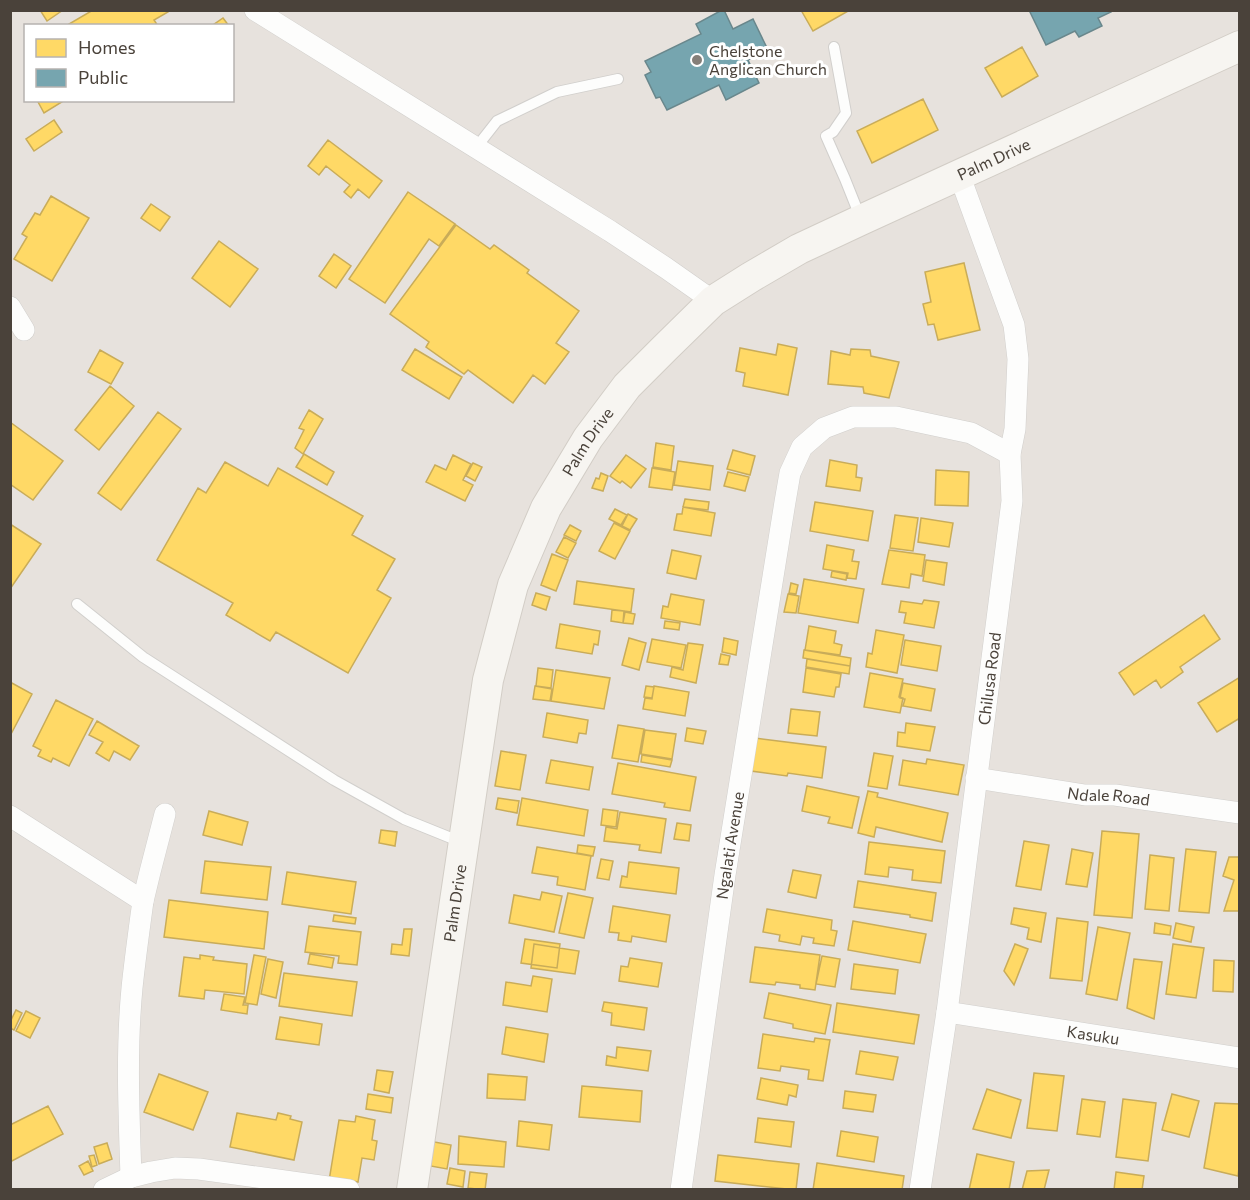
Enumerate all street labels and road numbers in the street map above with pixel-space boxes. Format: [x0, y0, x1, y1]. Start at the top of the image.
street label: Palm Drive [954, 134, 1033, 184]
street label: Palm Drive [558, 403, 617, 479]
street label: Chilusa Road [974, 631, 1004, 726]
street label: Ndale Road [1066, 782, 1151, 809]
street label: Ngalati Avenue [712, 790, 747, 900]
street label: Palm Drive [439, 863, 469, 943]
street label: Kasuku [1066, 1021, 1121, 1048]

